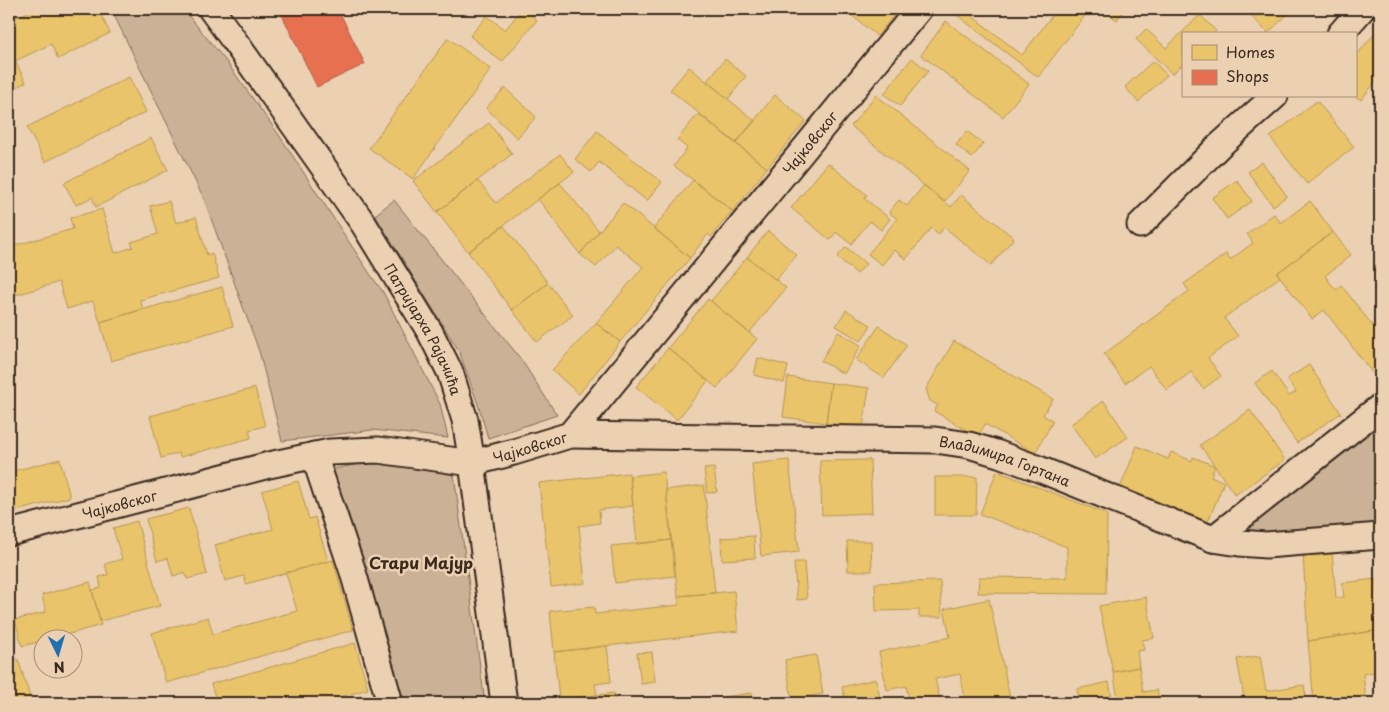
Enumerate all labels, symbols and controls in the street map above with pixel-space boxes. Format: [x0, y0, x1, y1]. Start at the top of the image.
legend [1182, 32, 1356, 98]
text: Homes [1226, 40, 1275, 63]
text: Shops [1226, 64, 1269, 87]
street label: Чајковског [777, 106, 842, 179]
street label: Патријарха Рајачића [380, 259, 467, 398]
street label: Чајковског [490, 426, 570, 468]
street label: Владимира Гортана [938, 430, 1074, 491]
street label: Чајковског [80, 484, 160, 524]
district label: Стари Мајур [369, 550, 473, 574]
north arrow [32, 630, 82, 680]
text: N [53, 657, 66, 678]

